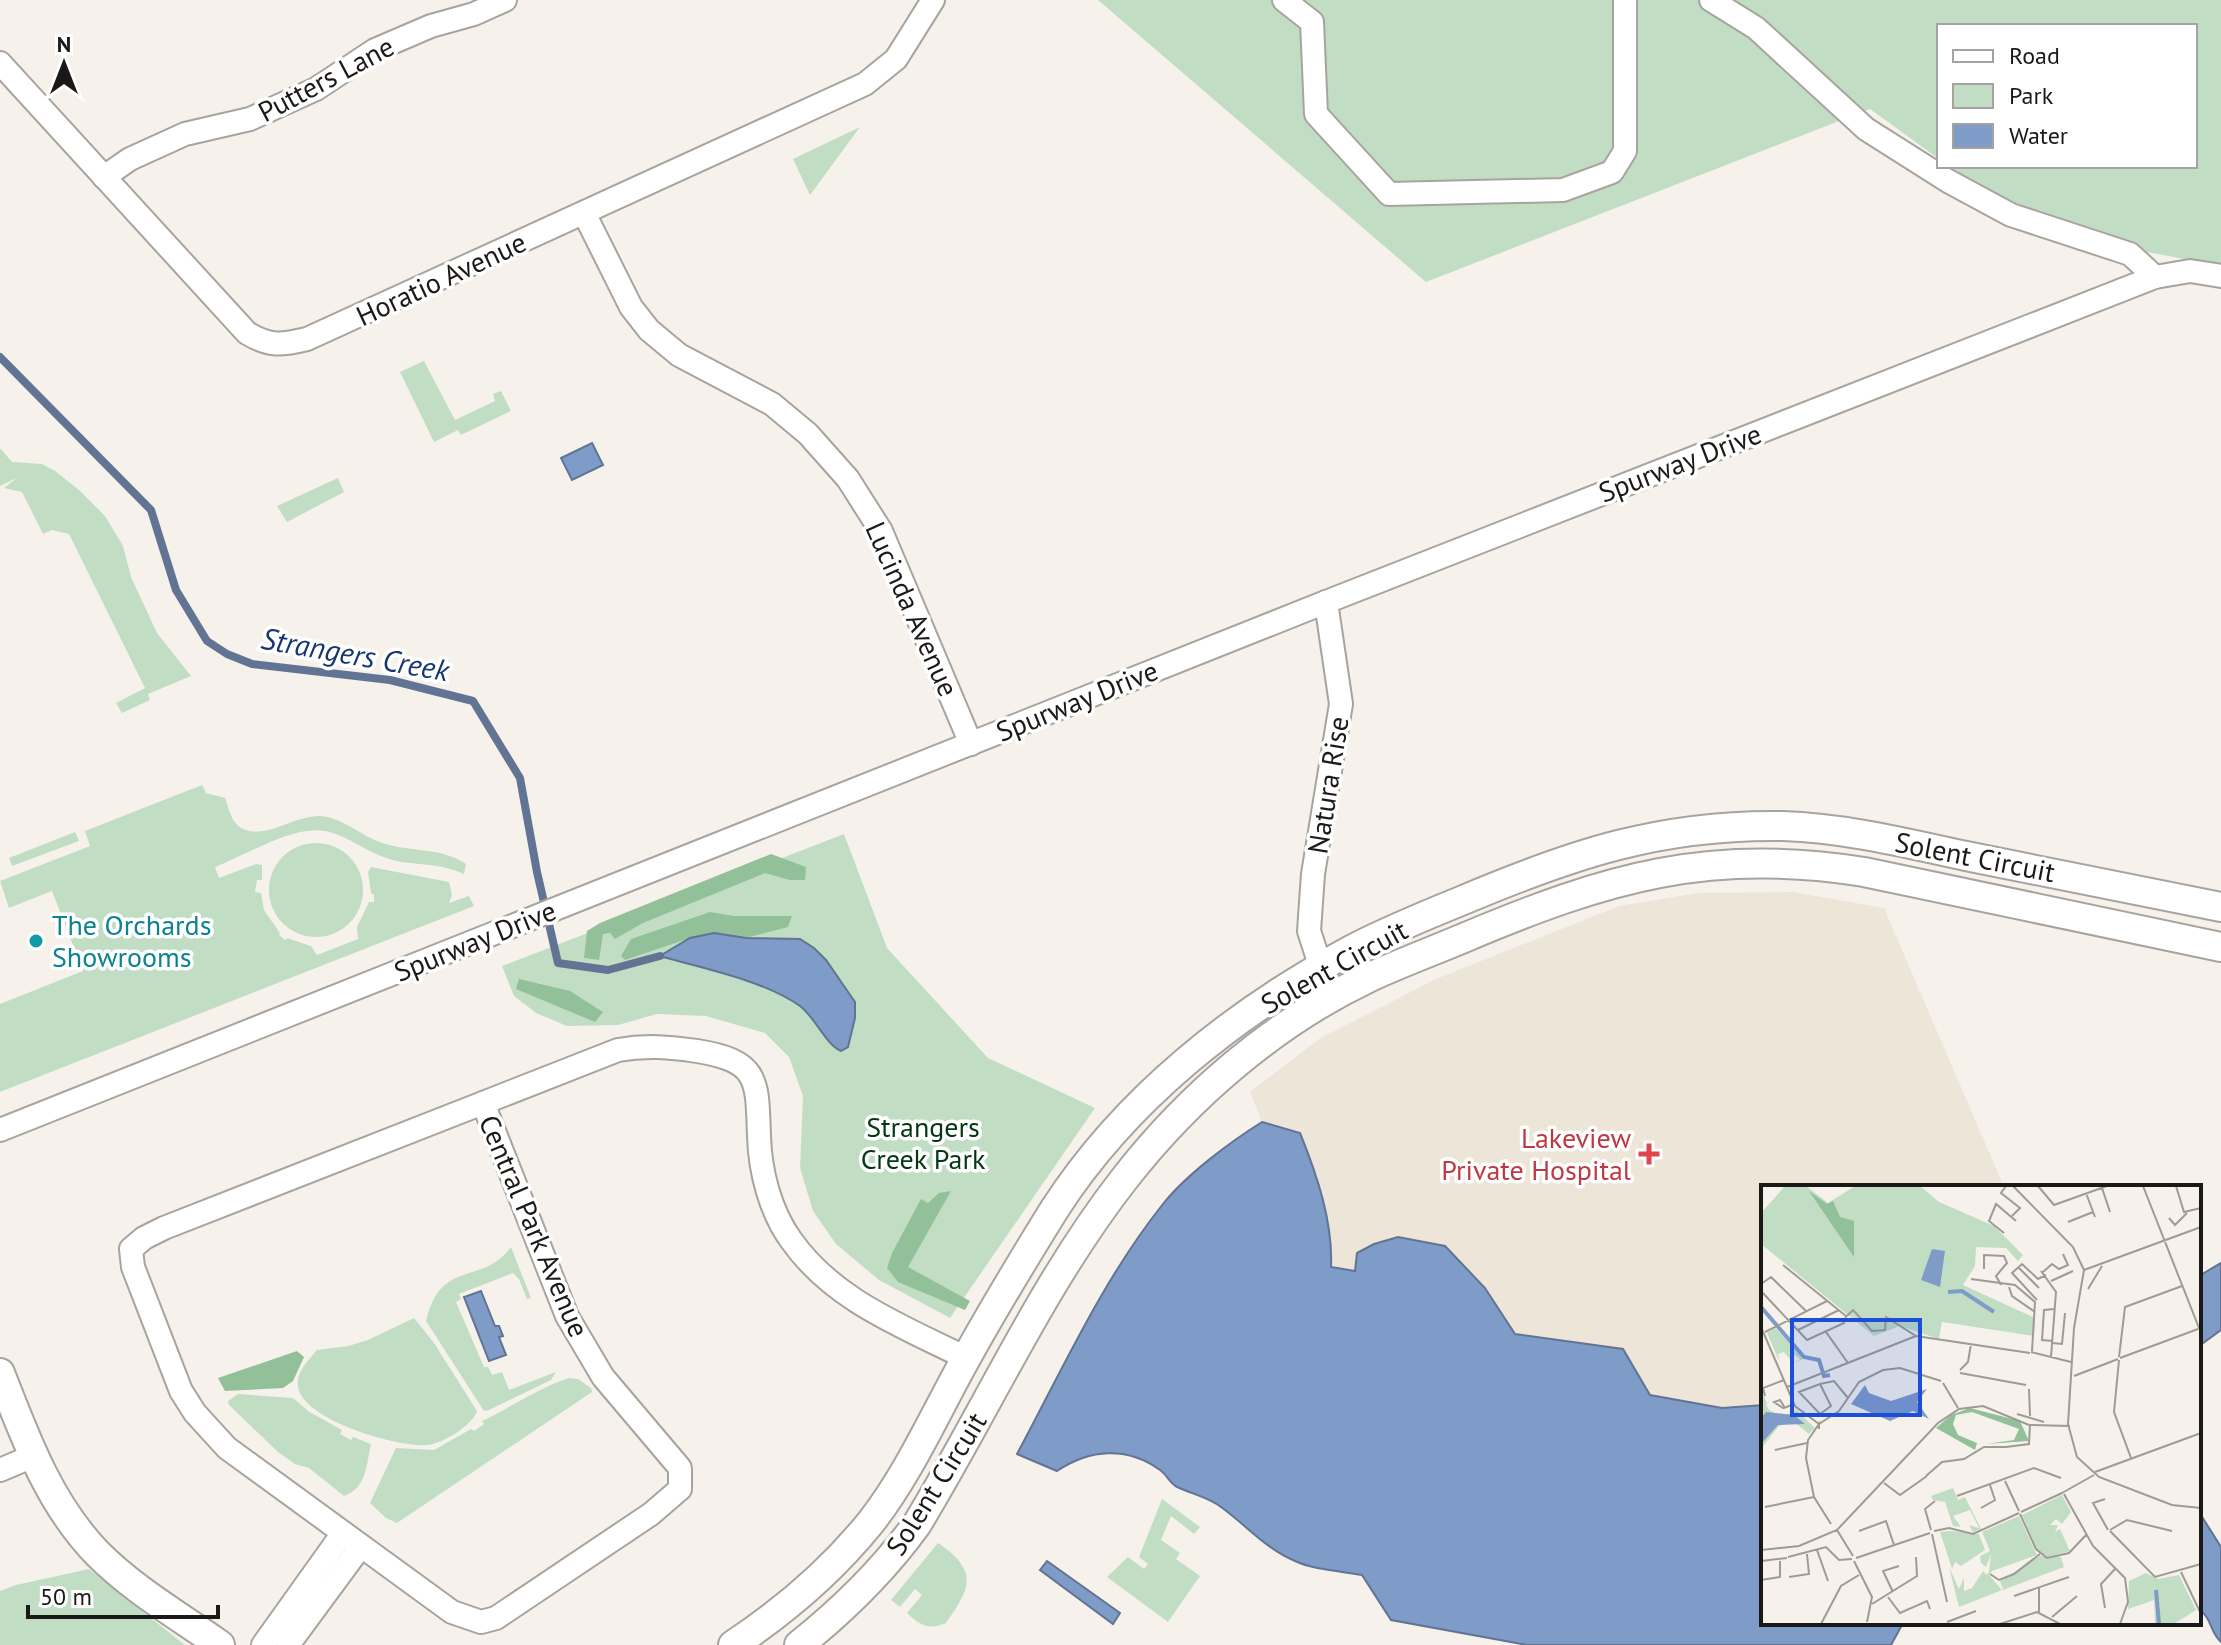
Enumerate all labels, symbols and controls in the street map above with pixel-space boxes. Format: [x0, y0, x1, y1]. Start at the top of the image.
north arrow [24, 24, 104, 104]
legend [1937, 24, 2197, 168]
street label: Putters Lane [251, 27, 400, 130]
text: N [57, 30, 71, 58]
text: Road [2009, 40, 2060, 71]
text: Park [2009, 80, 2054, 111]
text: Water [2009, 120, 2068, 151]
street label: Horatio Avenue [350, 223, 532, 334]
street label: Spurway Drive [1593, 415, 1766, 511]
street label: Lucinda Avenue [857, 516, 967, 702]
water label: Strangers Creek [258, 618, 454, 689]
street label: Spurway Drive [990, 651, 1163, 750]
street label: Natura Rise [1298, 714, 1357, 856]
street label: Solent Circuit [1892, 823, 2059, 890]
street label: Spurway Drive [388, 891, 561, 990]
place label: The Orchards Showrooms [52, 906, 211, 975]
street label: Solent Circuit [1254, 911, 1414, 1022]
marker: The Orchards Showrooms [27, 932, 45, 950]
park label: Strangers Creek Park [861, 1108, 986, 1177]
street label: Central Park Avenue [471, 1109, 598, 1342]
place label: Lakeview Private Hospital [1441, 1119, 1631, 1188]
marker: Lakeview Private Hospital [1638, 1143, 1660, 1165]
inset map [1761, 1185, 2201, 1625]
street label: Solent Circuit [877, 1405, 995, 1562]
scale bar [28, 1569, 218, 1619]
text: 50 m [40, 1581, 92, 1612]

